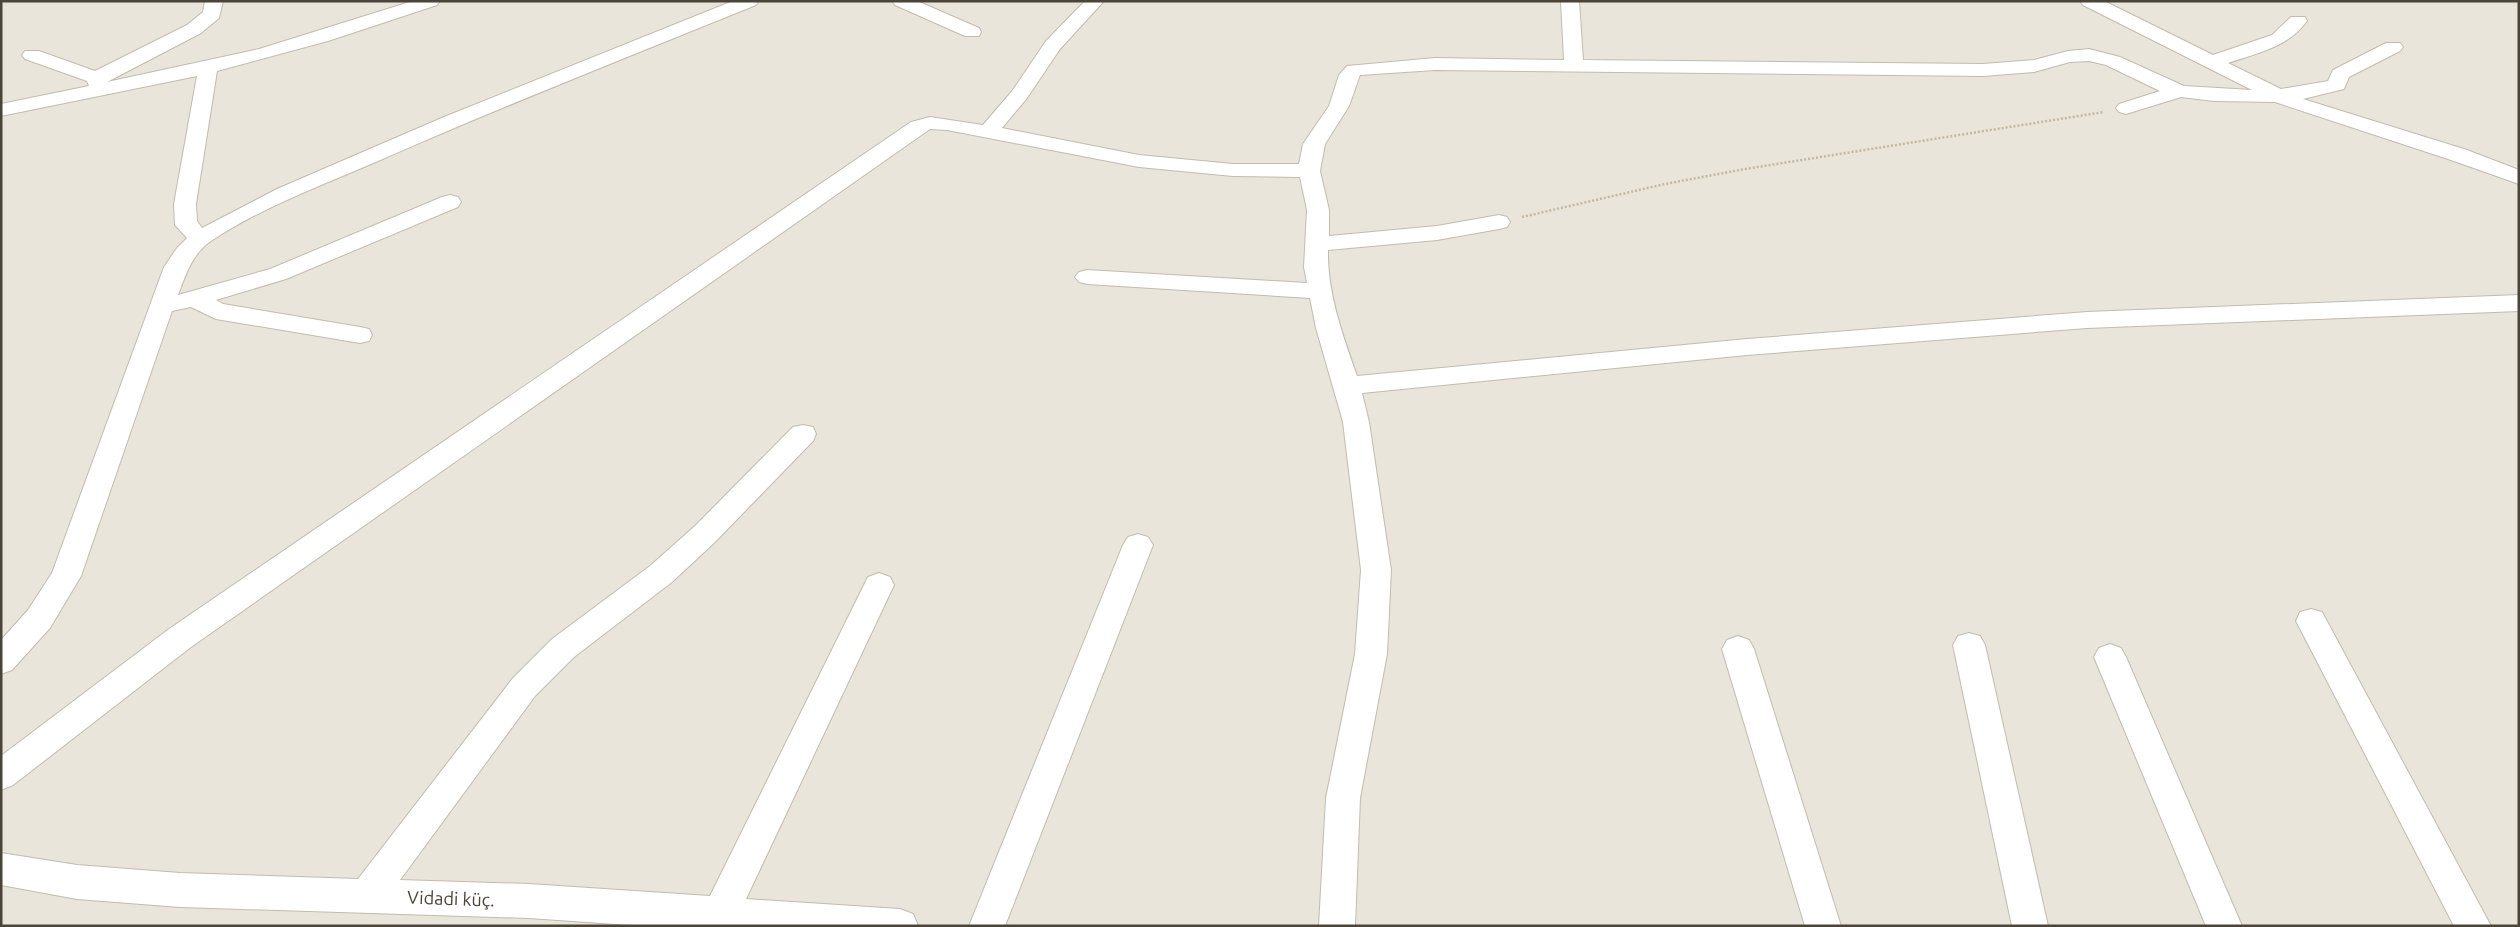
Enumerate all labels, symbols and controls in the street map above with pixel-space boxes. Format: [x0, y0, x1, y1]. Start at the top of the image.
street label: Vidadi küç. [407, 886, 495, 910]

